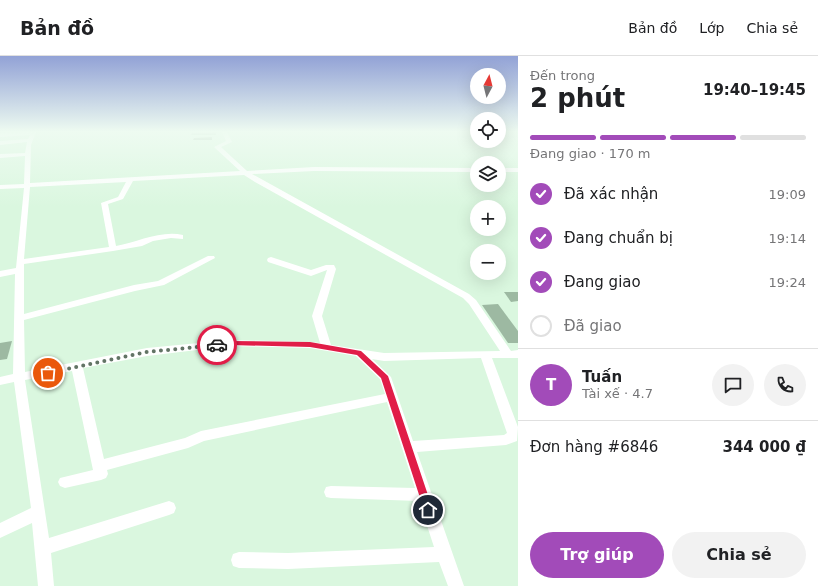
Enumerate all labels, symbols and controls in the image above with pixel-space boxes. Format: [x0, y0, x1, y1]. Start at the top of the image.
text: Bản đồ [20, 17, 94, 39]
text: Bản đồ [628, 20, 677, 36]
text: Lớp [699, 20, 725, 36]
text: Chia sẻ [747, 20, 798, 36]
north arrow [470, 68, 506, 104]
map controls [470, 68, 506, 280]
text: Đến trong [530, 68, 595, 83]
text: 19:40–19:45 [703, 81, 806, 99]
text: 2 phút [530, 83, 625, 113]
button: locate [470, 112, 506, 148]
text: Đang giao · 170 m [530, 146, 650, 161]
button: layers [470, 156, 506, 192]
icon: check [530, 183, 552, 205]
text: Đã xác nhận [564, 185, 658, 203]
text: 19:09 [769, 187, 806, 202]
button: + [470, 200, 506, 236]
icon: check [530, 227, 552, 249]
text: Đang chuẩn bị [564, 229, 673, 247]
text: 19:14 [769, 231, 806, 246]
button: − [470, 244, 506, 280]
icon: check [530, 271, 552, 293]
text: Đang giao [564, 273, 641, 291]
text: 19:24 [769, 275, 806, 290]
text: Đã giao [564, 317, 622, 335]
courier [197, 325, 237, 365]
icon: car [206, 334, 228, 356]
pin [31, 356, 65, 390]
icon: bag [37, 362, 59, 384]
button: chat [712, 364, 754, 406]
button: phone [764, 364, 806, 406]
text: Tuấn [582, 368, 622, 386]
text: T [546, 376, 556, 394]
text: Tài xế · 4.7 [582, 386, 653, 401]
text: Đơn hàng #6846 [530, 438, 658, 456]
text: 344 000 ₫ [722, 438, 806, 456]
pin [411, 493, 445, 527]
icon: home [417, 499, 439, 521]
button: Trợ giúp [530, 532, 664, 578]
button: Chia sẻ [672, 532, 806, 578]

